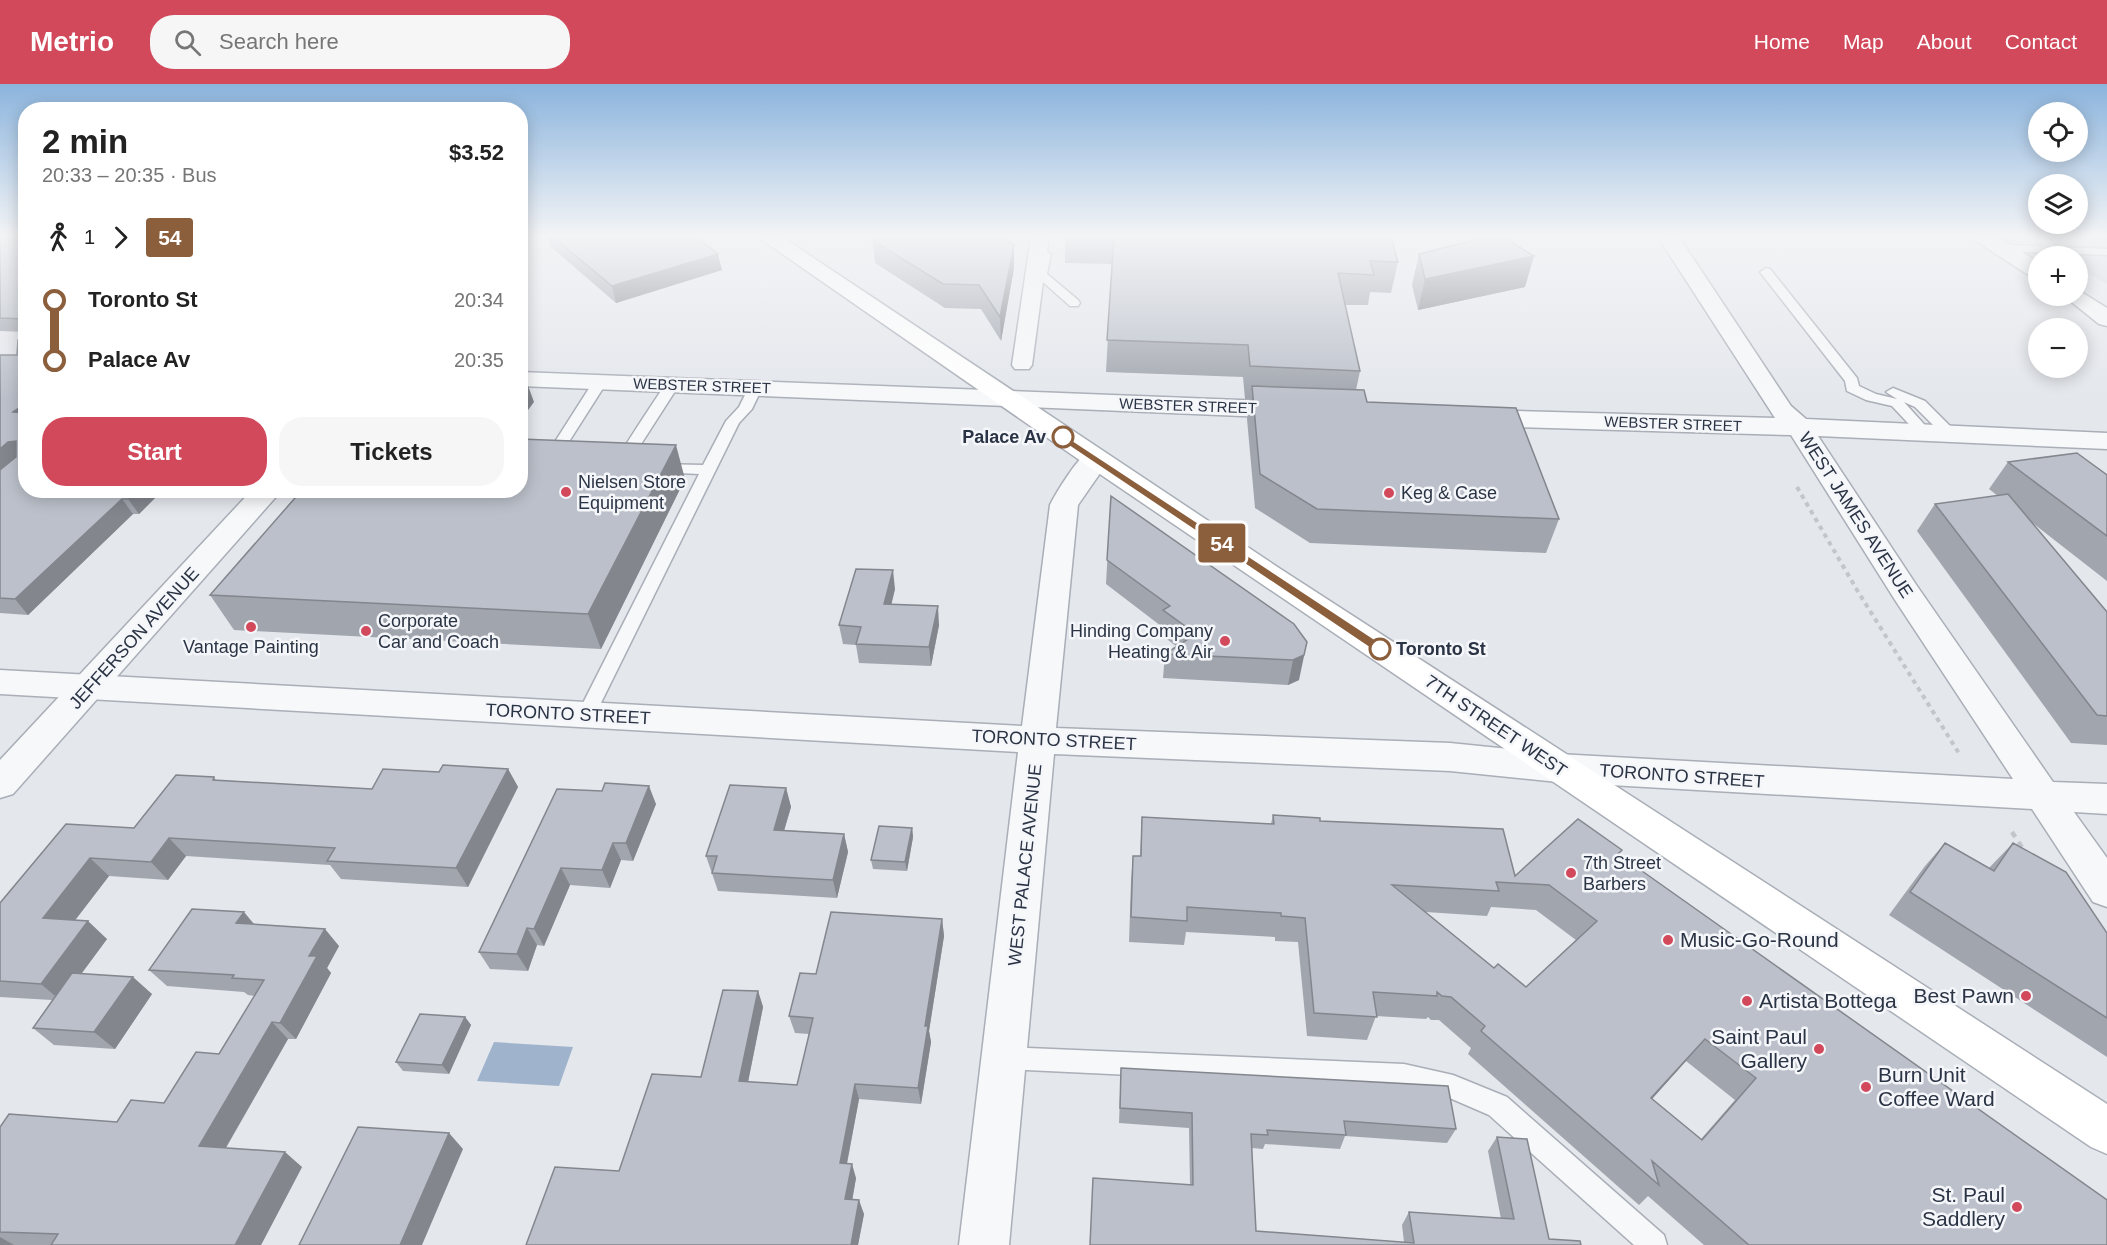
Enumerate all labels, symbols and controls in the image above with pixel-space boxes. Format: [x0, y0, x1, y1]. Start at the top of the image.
search box [150, 15, 570, 69]
text: Metrio [30, 26, 114, 57]
icon: search [171, 26, 204, 59]
text: Search here [219, 29, 339, 54]
text: Home [1754, 30, 1810, 53]
text: Map [1843, 30, 1884, 53]
text: About [1917, 30, 1972, 53]
text: Contact [2005, 30, 2077, 53]
map controls [2028, 102, 2088, 378]
button: locate [2028, 102, 2088, 162]
text: 2 min [42, 123, 128, 160]
text: $3.52 [449, 140, 504, 165]
text: 20:33 – 20:35 · Bus [42, 164, 217, 186]
button: layers [2028, 174, 2088, 234]
icon: walk [42, 221, 75, 254]
icon: forward [104, 221, 137, 254]
text: 1 [84, 226, 95, 248]
text: 54 [158, 226, 181, 249]
button: + [2028, 246, 2088, 306]
text: Toronto St [88, 287, 198, 312]
text: 20:34 [454, 289, 504, 311]
button: − [2028, 318, 2088, 378]
text: Palace Av [88, 347, 190, 372]
text: 20:35 [454, 349, 504, 371]
street label: WEBSTER STREET [633, 375, 771, 396]
street label: WEBSTER STREET [1119, 395, 1257, 416]
street label: WEBSTER STREET [1604, 413, 1742, 434]
button: Start [42, 417, 267, 486]
button: Tickets [279, 417, 504, 486]
marker: Palace Av [1052, 426, 1074, 448]
place label: Palace Av [962, 427, 1046, 447]
street label: WEST JAMES AVENUE [1795, 428, 1917, 602]
place label: Nielsen Store Equipment [578, 472, 686, 513]
place label: Keg & Case [1401, 483, 1497, 503]
marker: Nielsen Store Equipment [559, 485, 573, 499]
marker: Keg & Case [1382, 486, 1396, 500]
line badge: 54 [1195, 524, 1249, 562]
text: 54 [1210, 532, 1234, 555]
street label: JEFFERSON AVENUE [65, 563, 203, 713]
place label: Corporate Car and Coach [378, 611, 499, 652]
marker: Vantage Painting [244, 620, 258, 634]
place label: Hinding Company Heating & Air [1070, 621, 1213, 662]
marker: Corporate Car and Coach [359, 624, 373, 638]
marker: Hinding Company Heating & Air [1218, 634, 1232, 648]
place label: Vantage Painting [183, 637, 319, 657]
marker: Toronto St [1369, 638, 1391, 660]
place label: Toronto St [1396, 639, 1486, 659]
street label: 7TH STREET WEST [1421, 671, 1571, 781]
street label: TORONTO STREET [485, 700, 651, 728]
street label: TORONTO STREET [971, 726, 1137, 754]
street label: TORONTO STREET [1599, 760, 1765, 792]
street label: WEST PALACE AVENUE [1004, 763, 1046, 967]
place label: 7th Street Barbers [1583, 853, 1661, 894]
marker: 7th Street Barbers [1564, 866, 1578, 880]
place label: Music-Go-Round [1680, 928, 1839, 951]
marker: Music-Go-Round [1661, 933, 1675, 947]
place label: Best Pawn [1914, 984, 2014, 1007]
place label: Artista Bottega [1759, 989, 1897, 1012]
marker: Best Pawn [2019, 989, 2033, 1003]
marker: Artista Bottega [1740, 994, 1754, 1008]
place label: Saint Paul Gallery [1711, 1025, 1807, 1072]
marker: Saint Paul Gallery [1812, 1042, 1826, 1056]
place label: Burn Unit Coffee Ward [1878, 1063, 1995, 1110]
marker: Burn Unit Coffee Ward [1859, 1080, 1873, 1094]
place label: St. Paul Saddlery [1922, 1183, 2005, 1230]
marker: St. Paul Saddlery [2010, 1200, 2024, 1214]

